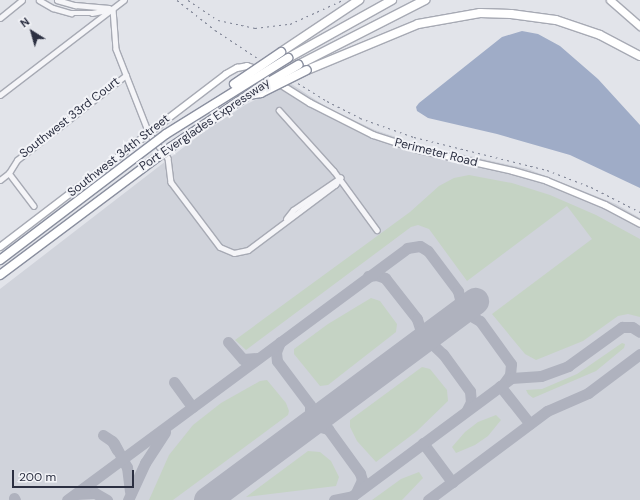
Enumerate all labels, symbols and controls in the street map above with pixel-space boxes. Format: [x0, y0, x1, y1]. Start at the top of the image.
north arrow [12, 12, 52, 52]
text: N [17, 14, 32, 30]
street label: Southwest 33rd Court [17, 75, 123, 161]
street label: Port Everglades Expressway [137, 76, 273, 174]
street label: Southwest 34th Street [65, 112, 173, 200]
street label: Perimeter Road [393, 136, 479, 170]
scale bar [14, 462, 136, 488]
text: 200 m [19, 469, 56, 485]

